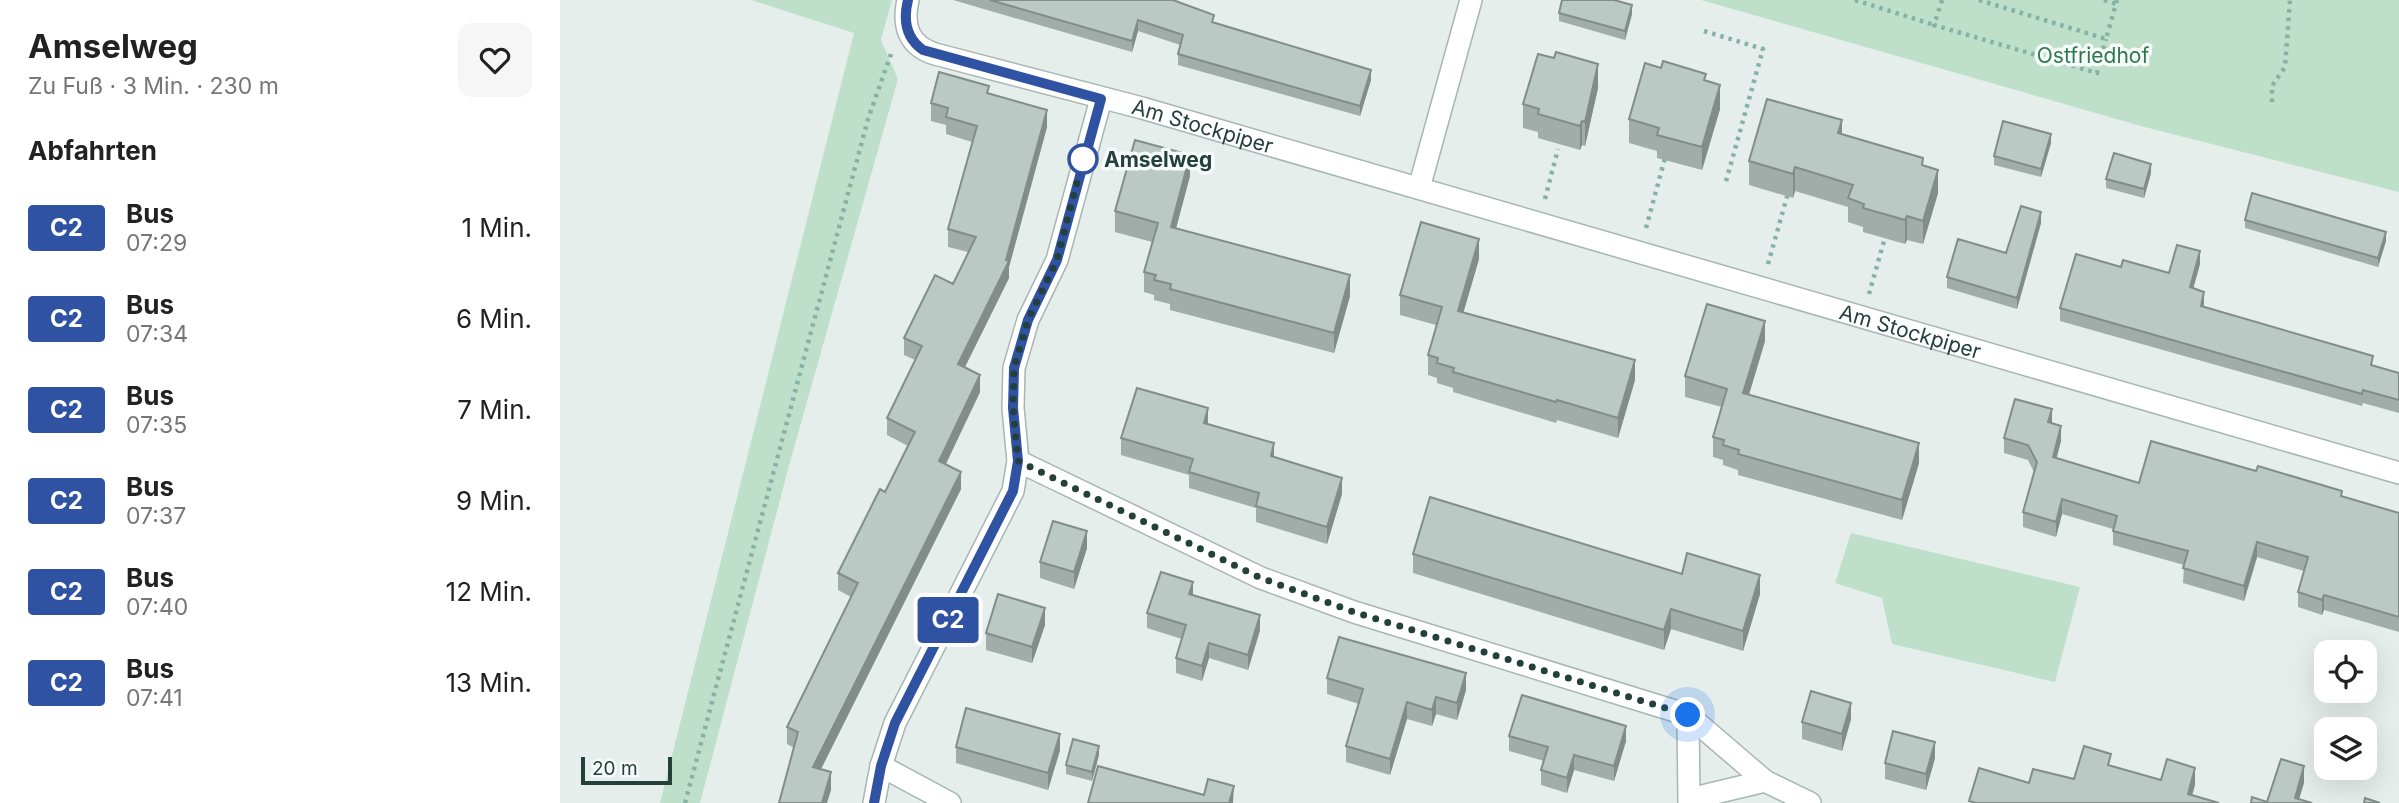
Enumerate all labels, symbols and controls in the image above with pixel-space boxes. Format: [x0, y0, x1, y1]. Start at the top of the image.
button: heart [458, 23, 532, 97]
text: Amselweg [28, 26, 198, 66]
park label: Ostfriedhof [2037, 43, 2149, 68]
text: Zu Fuß · 3 Min. · 230 m [28, 72, 279, 100]
street label: Am Stockpiper [1129, 93, 1276, 158]
text: Abfahrten [28, 135, 157, 166]
marker: Amselweg [1068, 144, 1098, 174]
place label: Amselweg [1104, 147, 1212, 172]
text: Bus [126, 198, 174, 229]
text: 1 Min. [461, 212, 532, 243]
text: C2 [50, 213, 83, 242]
text: 07:29 [126, 229, 187, 257]
text: Bus [126, 289, 174, 320]
street label: Am Stockpiper [1837, 299, 1984, 364]
text: 6 Min. [456, 303, 532, 334]
text: C2 [50, 304, 83, 333]
text: 07:34 [126, 320, 188, 348]
text: Bus [126, 380, 174, 411]
text: 7 Min. [457, 394, 532, 425]
text: C2 [50, 395, 83, 424]
text: 07:35 [126, 411, 187, 439]
text: Bus [126, 471, 174, 502]
text: 9 Min. [456, 485, 532, 516]
text: C2 [50, 486, 83, 515]
text: 07:37 [126, 502, 186, 530]
text: Bus [126, 562, 174, 593]
text: 12 Min. [446, 576, 532, 607]
text: C2 [50, 577, 83, 606]
text: 07:40 [126, 593, 188, 621]
line badge: C2 [916, 597, 980, 643]
text: C2 [932, 605, 964, 634]
map controls [2314, 640, 2377, 780]
button: locate [2314, 640, 2377, 703]
text: Bus [126, 653, 174, 684]
text: 13 Min. [445, 667, 532, 698]
text: C2 [50, 668, 83, 697]
text: 07:41 [126, 684, 183, 712]
your location [1670, 697, 1705, 732]
button: layers [2314, 717, 2377, 780]
scale bar [581, 754, 672, 786]
text: 20 m [592, 757, 638, 780]

